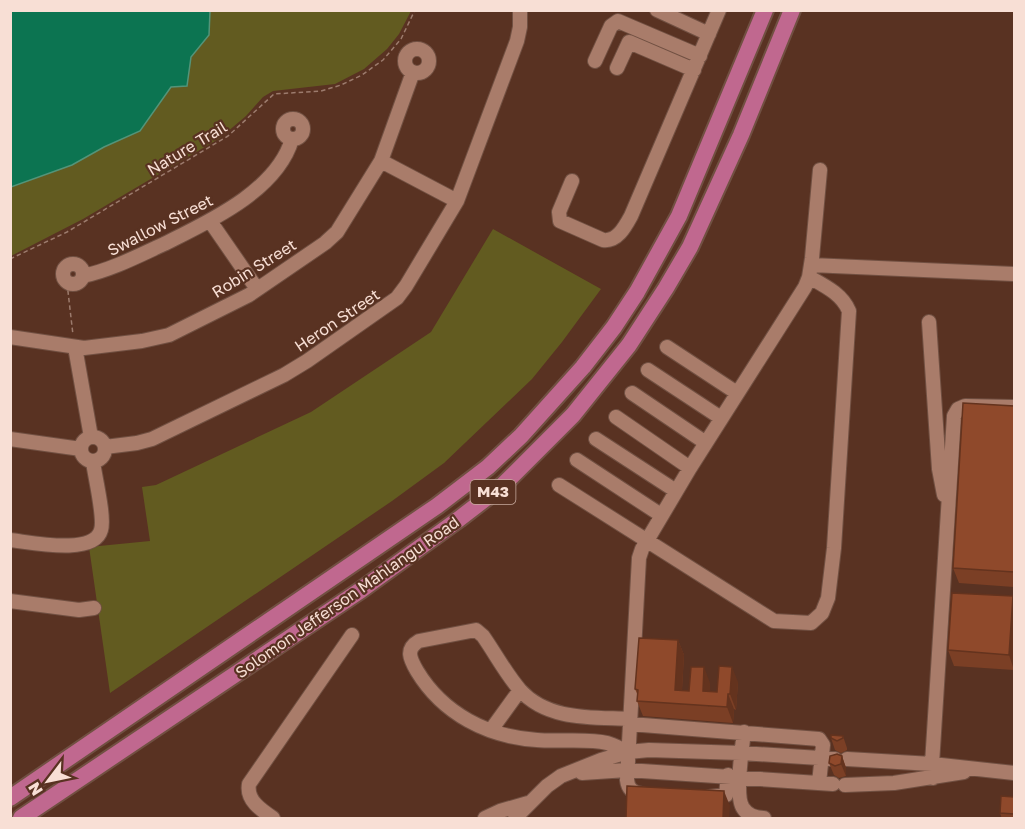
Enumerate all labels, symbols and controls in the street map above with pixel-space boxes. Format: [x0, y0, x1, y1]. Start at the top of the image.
street label: Nature Trail [143, 116, 231, 180]
street label: Swallow Street [104, 190, 216, 260]
street label: Robin Street [208, 234, 300, 302]
street label: Heron Street [291, 284, 383, 356]
road number: M43 [470, 480, 516, 504]
street label: Solomon Jefferson Mahlangu Road [231, 512, 463, 682]
north arrow [18, 751, 78, 811]
text: N [24, 778, 47, 799]

